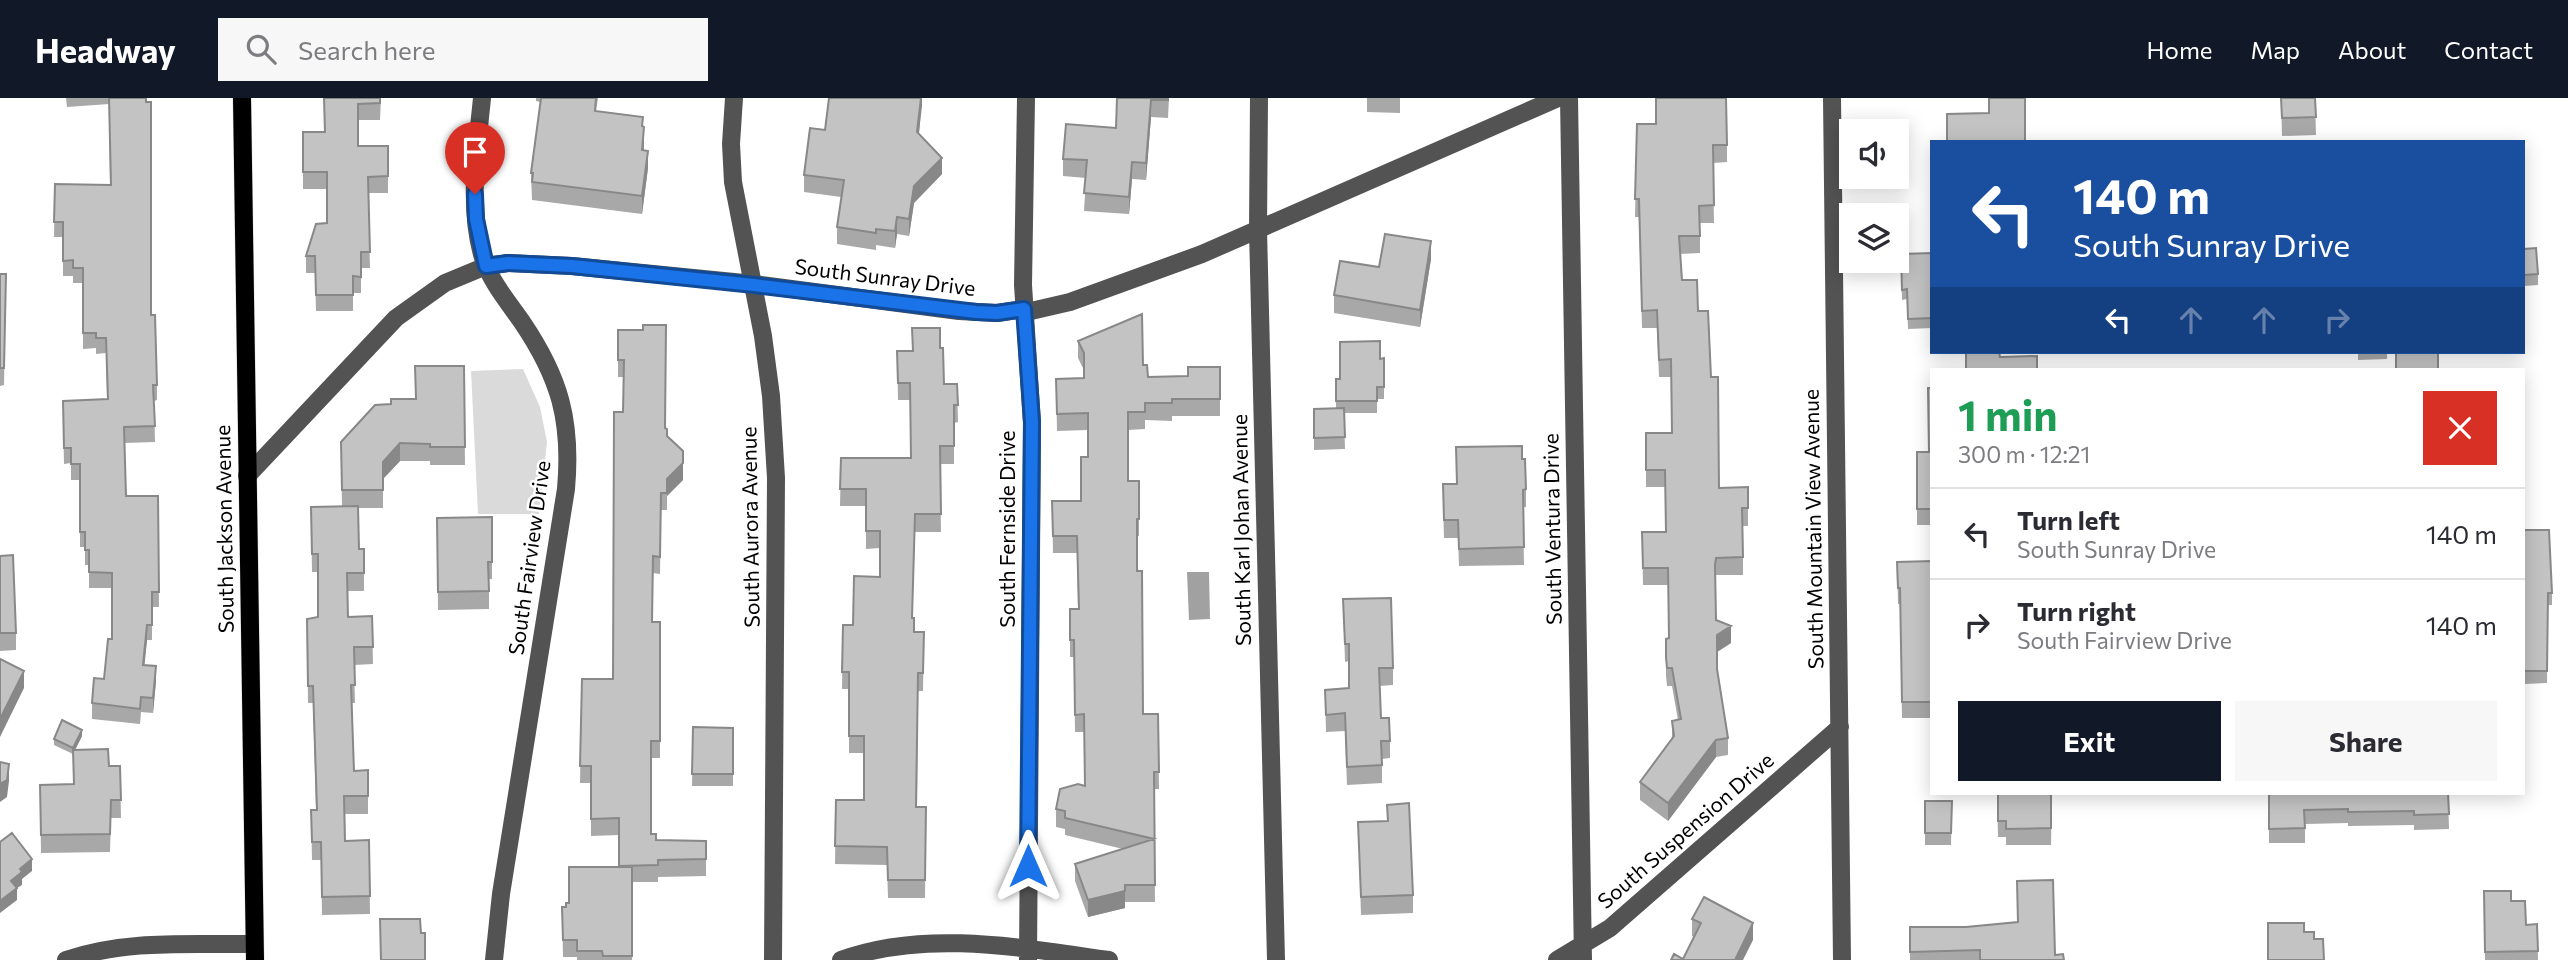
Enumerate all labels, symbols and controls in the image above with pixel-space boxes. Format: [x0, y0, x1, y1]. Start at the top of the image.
search box [218, 18, 708, 81]
text: Headway [35, 29, 176, 70]
icon: search [242, 30, 280, 68]
text: Search here [298, 34, 436, 65]
text: Home [2147, 35, 2213, 64]
text: Map [2251, 35, 2300, 64]
text: About [2338, 35, 2406, 64]
text: Contact [2444, 35, 2533, 64]
map controls [1839, 119, 1909, 273]
button: sound [1839, 119, 1909, 189]
pin [445, 122, 505, 194]
icon: arrive [456, 133, 494, 171]
text: 140 m [2073, 164, 2210, 224]
icon: left [1958, 168, 2049, 259]
button: layers [1839, 203, 1909, 273]
text: South Sunray Drive [2073, 224, 2350, 264]
street label: South Sunray Drive [793, 253, 977, 300]
icon: left [2099, 301, 2137, 339]
icon: ahead [2172, 301, 2210, 339]
icon: ahead [2245, 301, 2283, 339]
icon: right [2318, 301, 2356, 339]
text: 1 min [1958, 388, 2058, 440]
street label: South Mountain View Avenue [1798, 389, 1827, 669]
button: close [2423, 391, 2497, 465]
street label: South Karl Johan Avenue [1226, 414, 1255, 646]
street label: South Jackson Avenue [209, 425, 238, 633]
street label: South Aurora Avenue [735, 426, 764, 628]
street label: South Fernside Drive [994, 430, 1019, 628]
street label: South Ventura Drive [1537, 433, 1566, 625]
text: 300 m · 12:21 [1958, 440, 2090, 468]
street label: South Fairview Drive [502, 459, 555, 657]
text: Turn left [2017, 504, 2120, 535]
icon: left [1958, 515, 1996, 553]
text: 140 m [2426, 518, 2497, 549]
text: South Sunray Drive [2017, 535, 2216, 563]
text: Turn right [2017, 595, 2136, 626]
icon: right [1958, 606, 1996, 644]
text: 140 m [2426, 609, 2497, 640]
text: South Fairview Drive [2017, 626, 2232, 654]
button: Exit [1958, 701, 2221, 781]
button: Share [2235, 701, 2497, 781]
street label: South Suspension Drive [1592, 747, 1778, 913]
position arrow [991, 829, 1065, 903]

